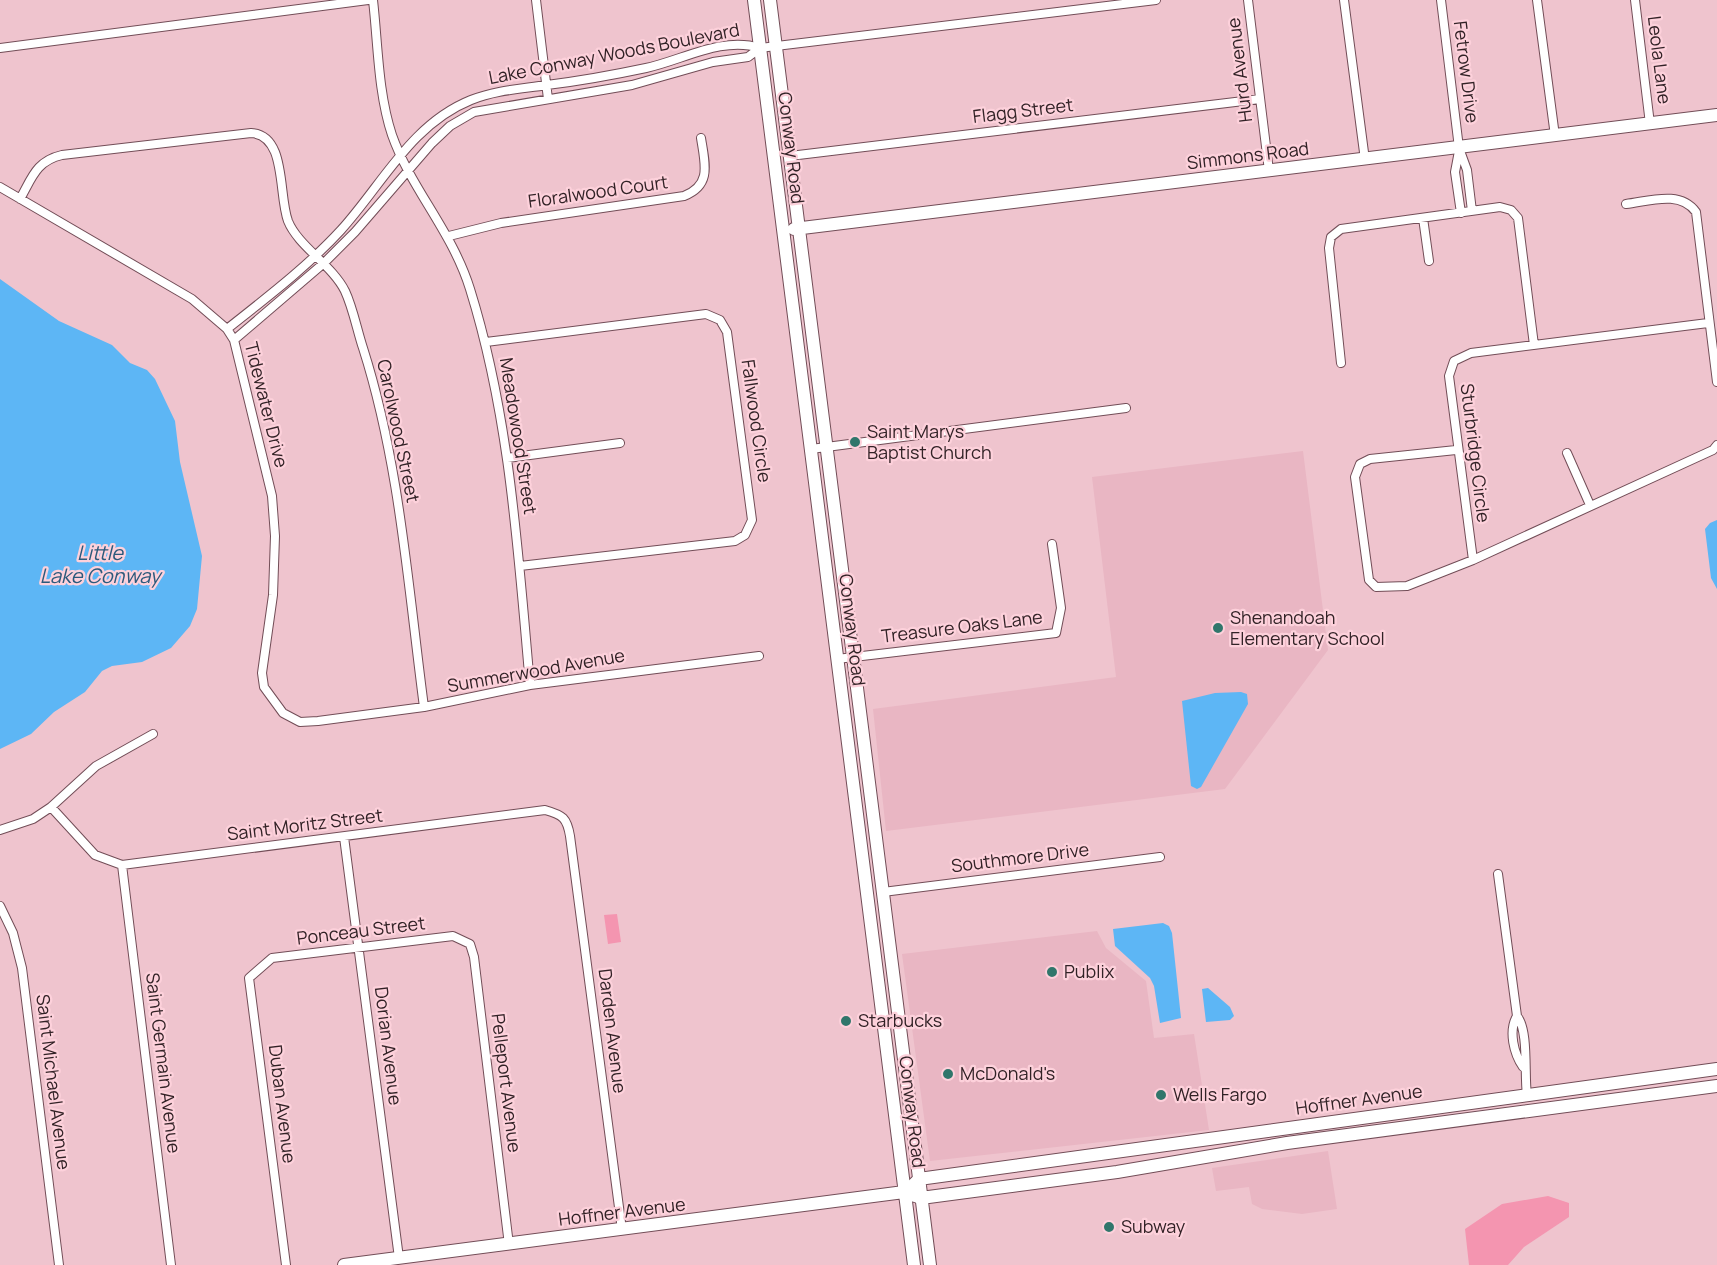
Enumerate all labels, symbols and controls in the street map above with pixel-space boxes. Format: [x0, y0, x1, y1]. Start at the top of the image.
street label: Leola Lane [1643, 14, 1677, 105]
street label: Hurd Avenue [1221, 16, 1257, 124]
street label: Lake Conway Woods Boulevard [486, 17, 741, 89]
street label: Fetrow Drive [1449, 19, 1485, 124]
street label: Conway Road [773, 90, 811, 205]
street label: Flagg Street [971, 92, 1074, 128]
street label: Simmons Road [1185, 136, 1310, 174]
street label: Floralwood Court [526, 169, 669, 213]
street label: Tidewater Drive [240, 339, 294, 470]
street label: Meadowood Street [495, 356, 543, 516]
street label: Carolwood Street [372, 357, 426, 505]
street label: Fallwood Circle [736, 358, 777, 484]
street label: Sturbridge Circle [1456, 382, 1496, 524]
place label: Saint Marys Baptist Church [867, 419, 992, 464]
marker: Saint Marys Baptist Church [848, 435, 862, 449]
water label: Little Lake Conway [40, 539, 163, 589]
street label: Conway Road [834, 572, 872, 687]
street label: Treasure Oaks Lane [880, 604, 1044, 648]
place label: Shenandoah Elementary School [1230, 605, 1385, 650]
marker: Shenandoah Elementary School [1211, 621, 1225, 635]
street label: Summerwood Avenue [445, 643, 626, 697]
street label: Saint Moritz Street [226, 803, 384, 845]
street label: Southmore Drive [950, 837, 1090, 877]
street label: Ponceau Street [295, 910, 427, 950]
place label: Publix [1064, 959, 1115, 983]
marker: Publix [1045, 965, 1059, 979]
street label: Darden Avenue [593, 967, 633, 1094]
street label: Saint Germain Avenue [141, 971, 187, 1155]
street label: Dorian Avenue [370, 985, 408, 1107]
street label: Saint Michael Avenue [31, 993, 77, 1171]
place label: Starbucks [858, 1008, 942, 1032]
street label: Pelleport Avenue [487, 1012, 527, 1154]
marker: Starbucks [839, 1014, 853, 1028]
street label: Duban Avenue [264, 1043, 302, 1165]
street label: Conway Road [894, 1054, 932, 1169]
place label: McDonald's [960, 1061, 1055, 1085]
marker: McDonald's [941, 1067, 955, 1081]
street label: Hoffner Avenue [1294, 1078, 1424, 1120]
place label: Wells Fargo [1173, 1082, 1267, 1106]
marker: Wells Fargo [1154, 1088, 1168, 1102]
street label: Hoffner Avenue [557, 1191, 687, 1231]
place label: Subway [1121, 1214, 1186, 1238]
marker: Subway [1102, 1220, 1116, 1234]

